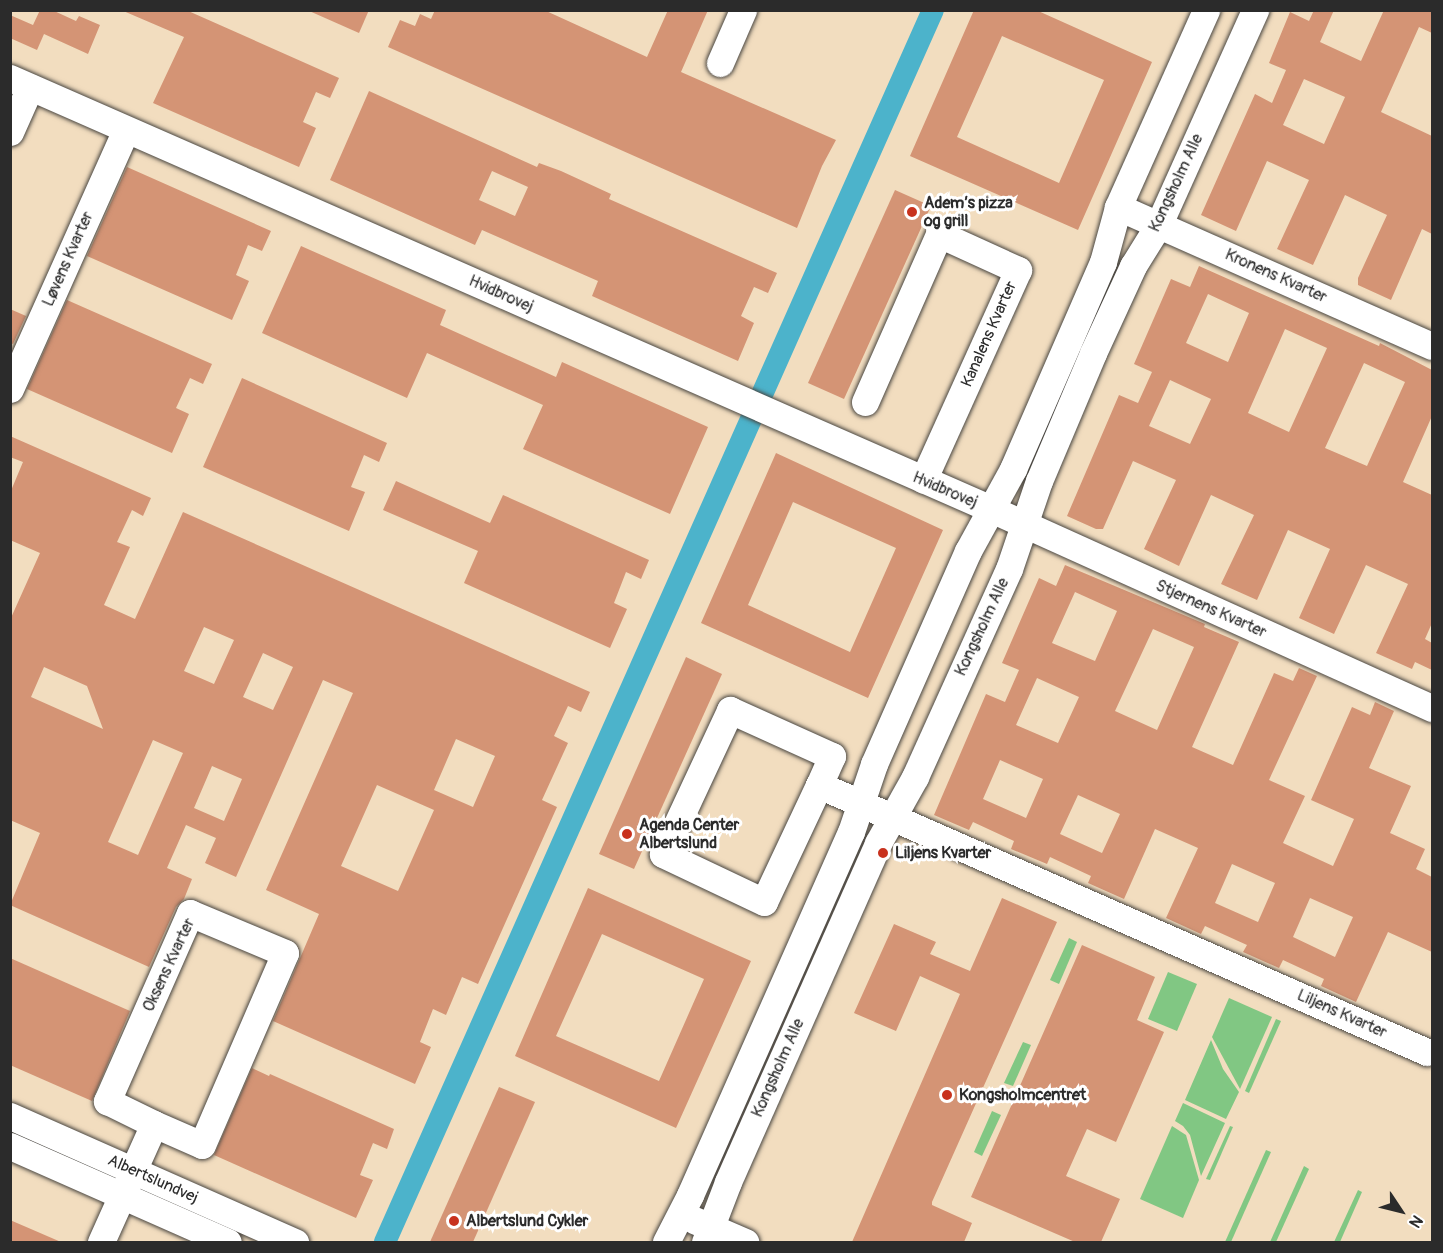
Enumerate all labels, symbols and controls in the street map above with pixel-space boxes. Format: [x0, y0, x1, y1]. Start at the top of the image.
street label: Kongsholm Alle [1145, 131, 1207, 235]
place label: Adem’s pizza og grill [924, 193, 1013, 231]
marker: Adem’s pizza og grill [905, 205, 919, 219]
street label: Løvens Kvarter [39, 209, 97, 309]
street label: Kronens Kvarter [1222, 245, 1330, 307]
street label: Hvidbrovej [466, 271, 536, 317]
street label: Kanalens Kvarter [957, 278, 1021, 390]
street label: Hvidbrovej [910, 468, 980, 512]
street label: Kongsholm Alle [951, 575, 1013, 679]
street label: Stjernens Kvarter [1153, 576, 1269, 642]
place label: Agenda Center Albertslund [639, 815, 739, 853]
marker: Agenda Center Albertslund [620, 827, 634, 841]
place label: Liljens Kvarter [895, 843, 991, 863]
marker: Liljens Kvarter [876, 846, 890, 860]
street label: Oksens Kvarter [139, 915, 199, 1015]
street label: Liljens Kvarter [1294, 986, 1390, 1042]
street label: Kongsholm Alle [748, 1016, 808, 1120]
place label: Kongsholmcentret [959, 1085, 1086, 1105]
marker: Kongsholmcentret [940, 1088, 954, 1102]
street label: Albertslundvej [105, 1151, 201, 1207]
north arrow [1371, 1181, 1431, 1241]
place label: Albertslund Cykler [466, 1211, 588, 1231]
text: N [1404, 1211, 1427, 1231]
marker: Albertslund Cykler [447, 1214, 461, 1228]

